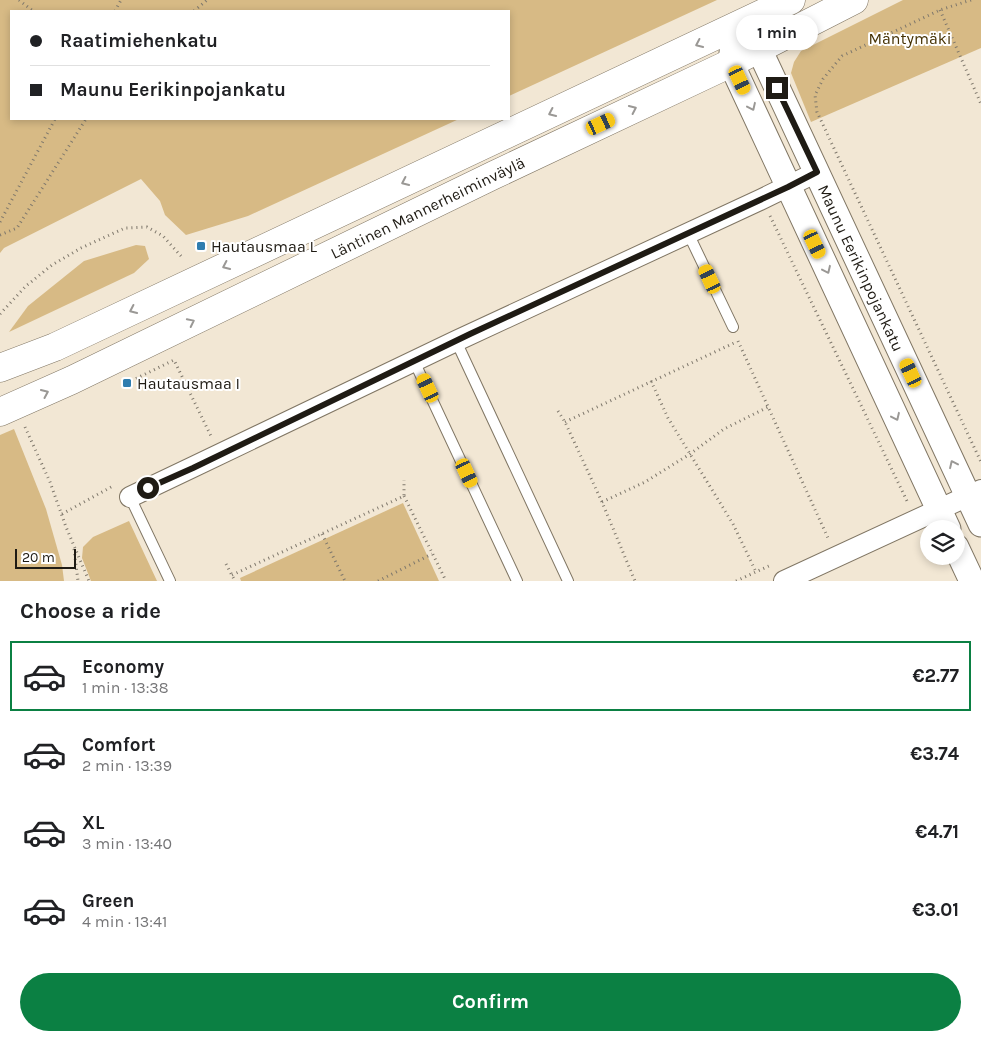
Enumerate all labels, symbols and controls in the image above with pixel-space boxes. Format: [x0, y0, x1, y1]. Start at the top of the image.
callout: 1 min [736, 16, 818, 51]
text: 1 min [757, 23, 797, 42]
park label: Mäntymäki [868, 29, 952, 48]
text: Raatimiehenkatu [60, 30, 218, 52]
one-way arrow [695, 37, 704, 48]
car [726, 63, 753, 97]
route end [766, 77, 788, 99]
text: Maunu Eerikinpojankatu [60, 79, 286, 101]
one-way arrow [745, 102, 756, 111]
one-way arrow [628, 105, 637, 115]
one-way arrow [548, 107, 557, 117]
car [584, 111, 617, 137]
street label: Läntinen Mannerheiminväylä [328, 153, 528, 263]
one-way arrow [401, 176, 410, 186]
street label: Maunu Eerikinpojankatu [814, 182, 908, 354]
car [801, 227, 828, 261]
place label: Hautausmaa L [211, 237, 317, 256]
marker: Hautausmaa L [195, 240, 207, 252]
one-way arrow [223, 260, 232, 270]
car [696, 262, 723, 296]
one-way arrow [821, 265, 832, 274]
one-way arrow [129, 304, 138, 314]
one-way arrow [186, 318, 195, 328]
car [897, 356, 924, 390]
car [414, 371, 441, 405]
place label: Hautausmaa I [137, 374, 240, 393]
marker: Hautausmaa I [121, 377, 133, 389]
one-way arrow [40, 388, 49, 399]
one-way arrow [890, 412, 900, 421]
car [453, 456, 480, 490]
one-way arrow [950, 460, 960, 469]
route start [137, 477, 159, 499]
map controls [920, 520, 965, 565]
button: layers [920, 520, 965, 565]
scale bar [15, 546, 76, 569]
text: 20 m [22, 549, 55, 566]
text: Choose a ride [20, 598, 161, 624]
icon: car [22, 654, 67, 699]
text: Economy [82, 656, 164, 678]
text: €2.77 [912, 665, 959, 687]
text: 1 min · 13:38 [82, 678, 169, 697]
icon: car [22, 732, 67, 777]
text: Comfort [82, 734, 156, 756]
text: €3.74 [910, 743, 959, 765]
text: 2 min · 13:39 [82, 756, 172, 775]
icon: car [22, 810, 67, 855]
text: XL [82, 812, 104, 834]
text: €4.71 [915, 821, 959, 843]
text: 3 min · 13:40 [82, 834, 172, 853]
icon: car [22, 888, 67, 933]
text: Green [82, 890, 134, 912]
text: €3.01 [912, 899, 959, 921]
text: 4 min · 13:41 [82, 912, 167, 931]
button: Confirm [20, 973, 961, 1031]

